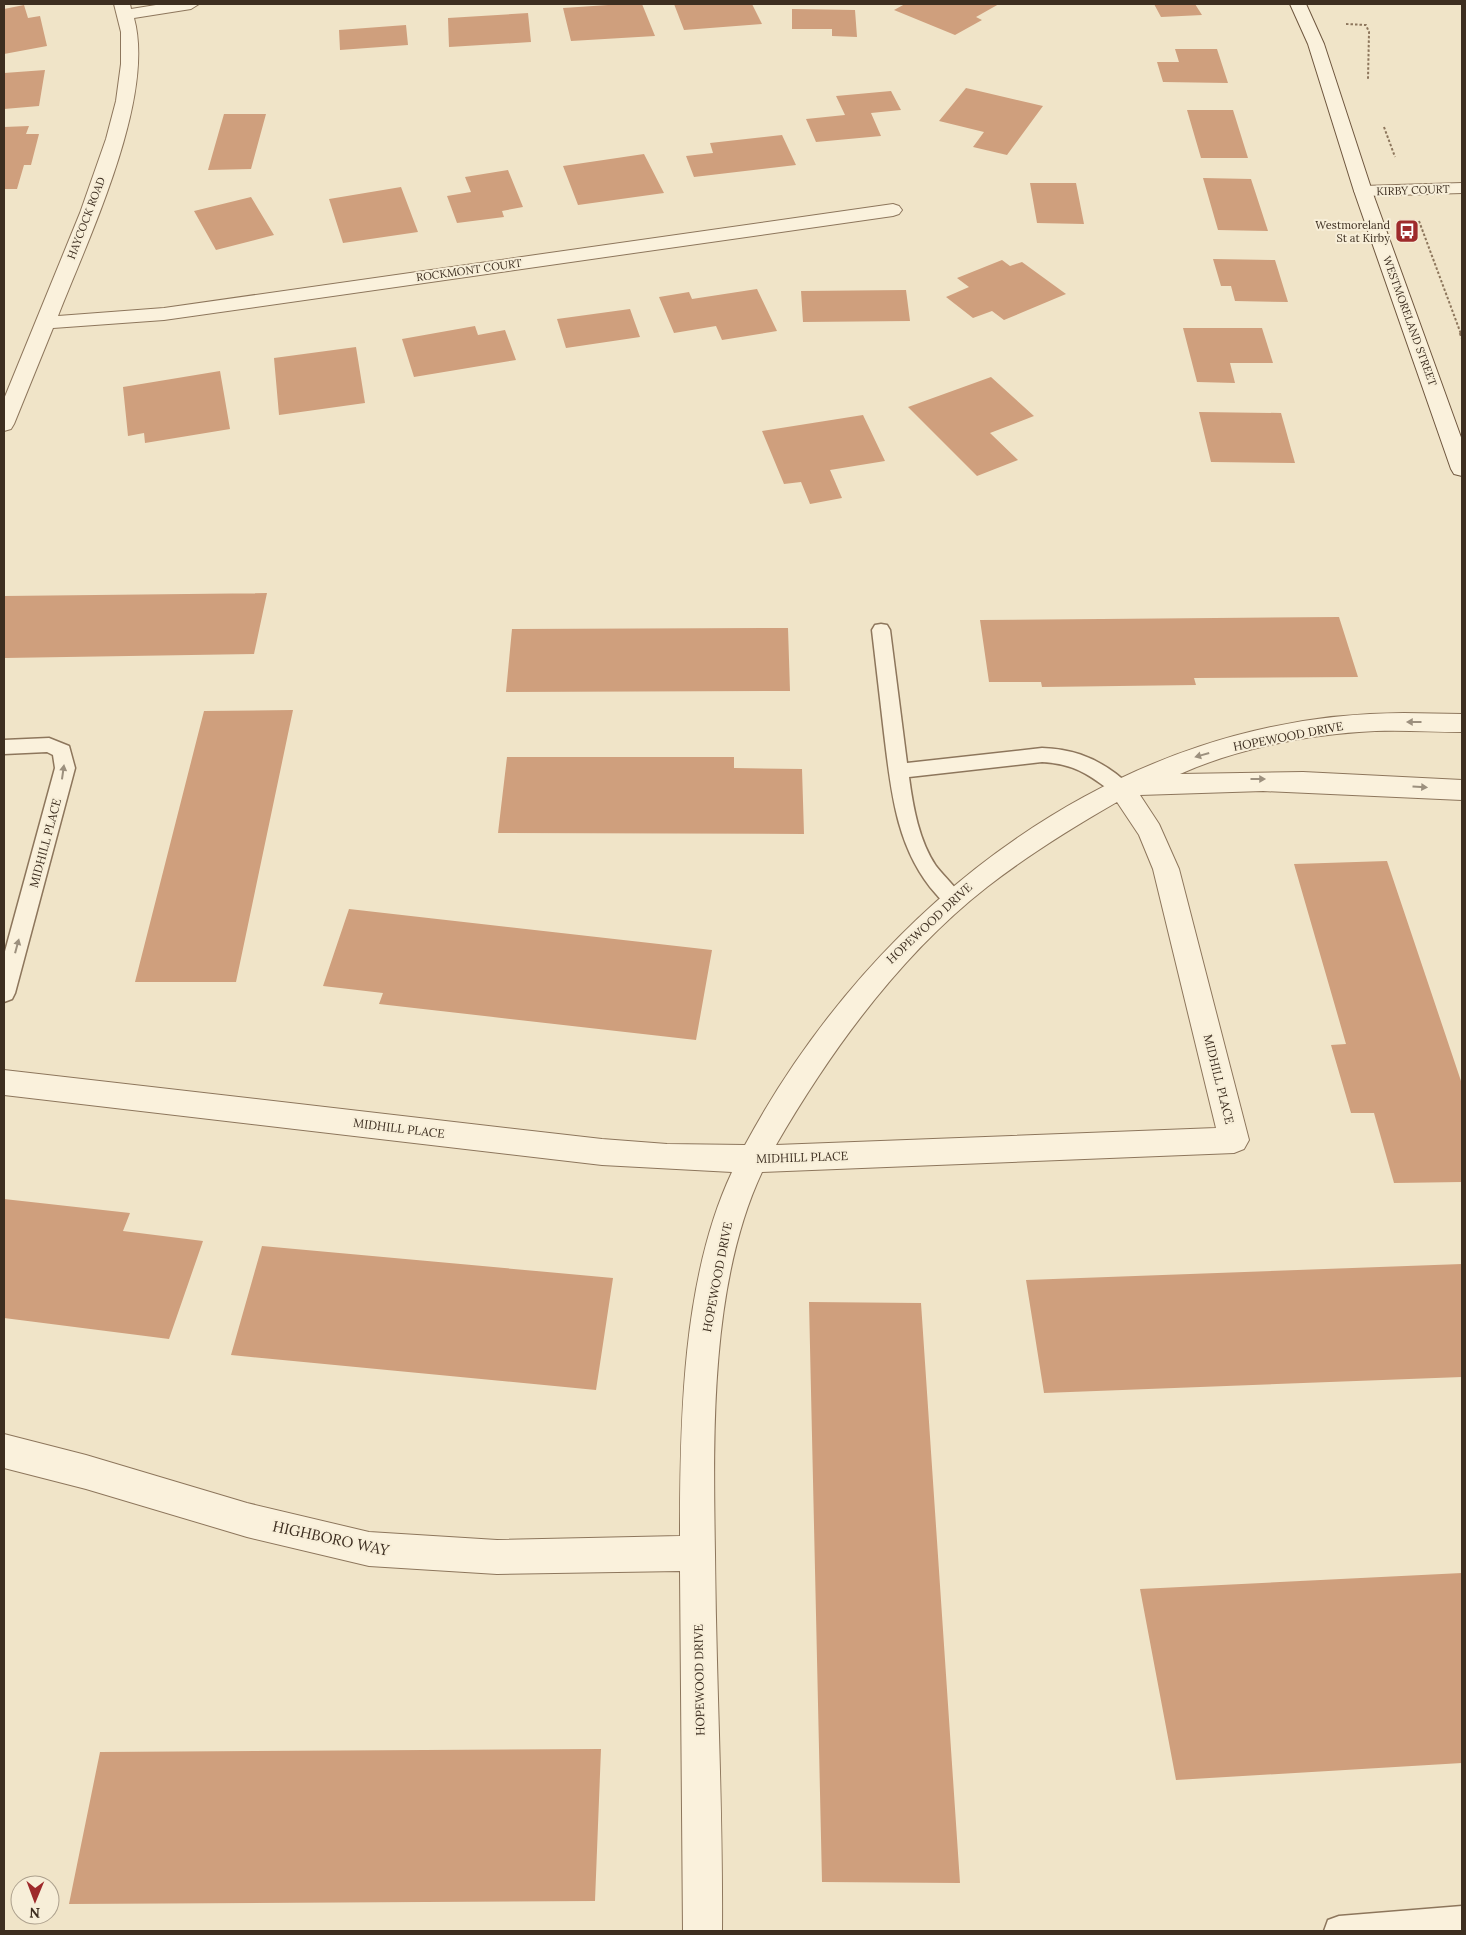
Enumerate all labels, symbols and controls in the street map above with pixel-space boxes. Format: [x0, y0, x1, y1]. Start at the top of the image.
street label: HAYCOCK ROAD [64, 175, 108, 261]
street label: KIRBY COURT [1376, 182, 1450, 198]
place label: Westmoreland St at Kirby [1315, 218, 1390, 245]
bus stop icon: Westmoreland St at Kirby [1394, 218, 1420, 244]
street label: WESTMORELAND STREET [1380, 254, 1440, 388]
street label: ROCKMONT COURT [415, 256, 523, 284]
street label: HOPEWOOD DRIVE [1232, 718, 1344, 754]
one-way arrow [1405, 718, 1421, 726]
one-way arrow [1194, 751, 1209, 759]
one-way arrow [59, 764, 67, 780]
one-way arrow [1250, 775, 1266, 783]
one-way arrow [1413, 784, 1429, 792]
street label: MIDHILL PLACE [26, 797, 64, 889]
street label: HOPEWOOD DRIVE [883, 879, 975, 967]
one-way arrow [13, 938, 21, 953]
street label: MIDHILL PLACE [1201, 1033, 1237, 1125]
street label: MIDHILL PLACE [352, 1115, 446, 1141]
street label: MIDHILL PLACE [756, 1148, 848, 1166]
street label: HOPEWOOD DRIVE [699, 1221, 735, 1333]
street label: HIGHBORO WAY [271, 1516, 392, 1560]
street label: HOPEWOOD DRIVE [691, 1624, 707, 1736]
north arrow [10, 1875, 60, 1925]
text: N [29, 1904, 40, 1922]

